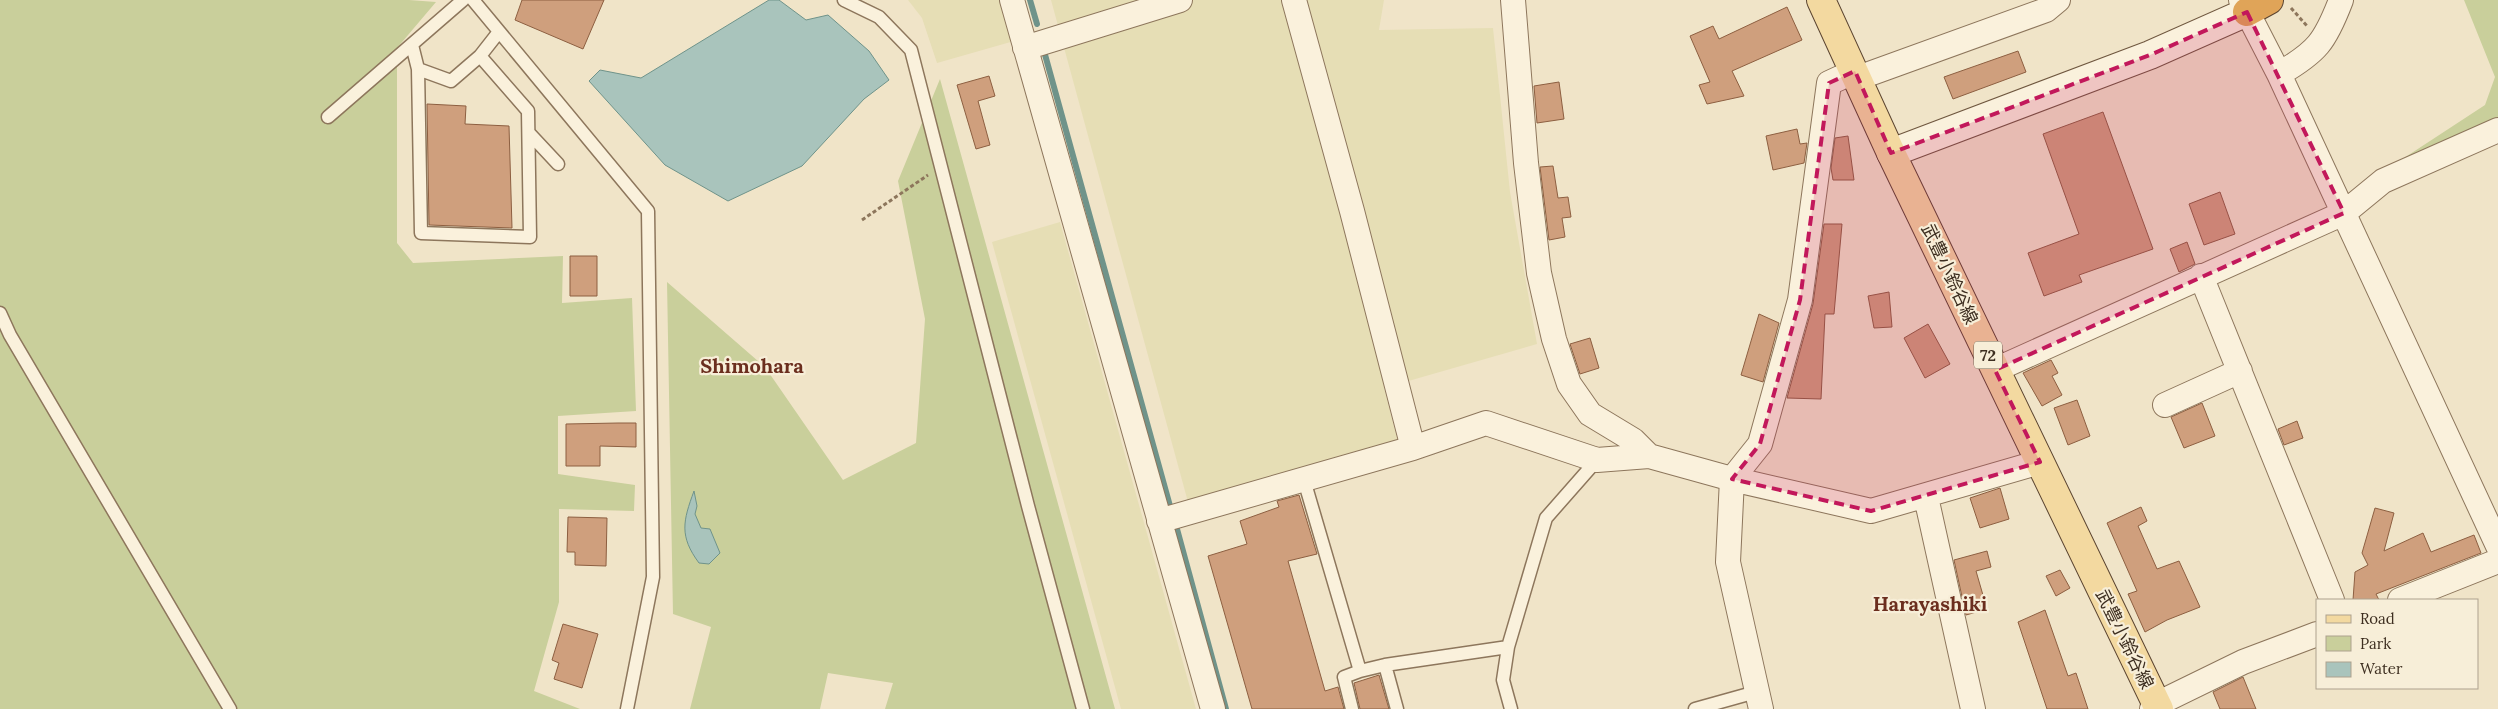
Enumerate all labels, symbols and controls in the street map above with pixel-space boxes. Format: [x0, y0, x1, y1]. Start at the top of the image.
street label: 武豊小鈴谷線 [1917, 220, 1983, 328]
road number: 72 [1974, 342, 2002, 368]
district label: Shimohara [700, 353, 804, 378]
street label: 武豊小鈴谷線 [2091, 585, 2159, 693]
district label: Harayashiki [1873, 591, 1988, 616]
legend [2316, 599, 2478, 689]
text: Road [2360, 609, 2395, 628]
text: Park [2360, 634, 2391, 653]
text: Water [2360, 659, 2403, 678]

